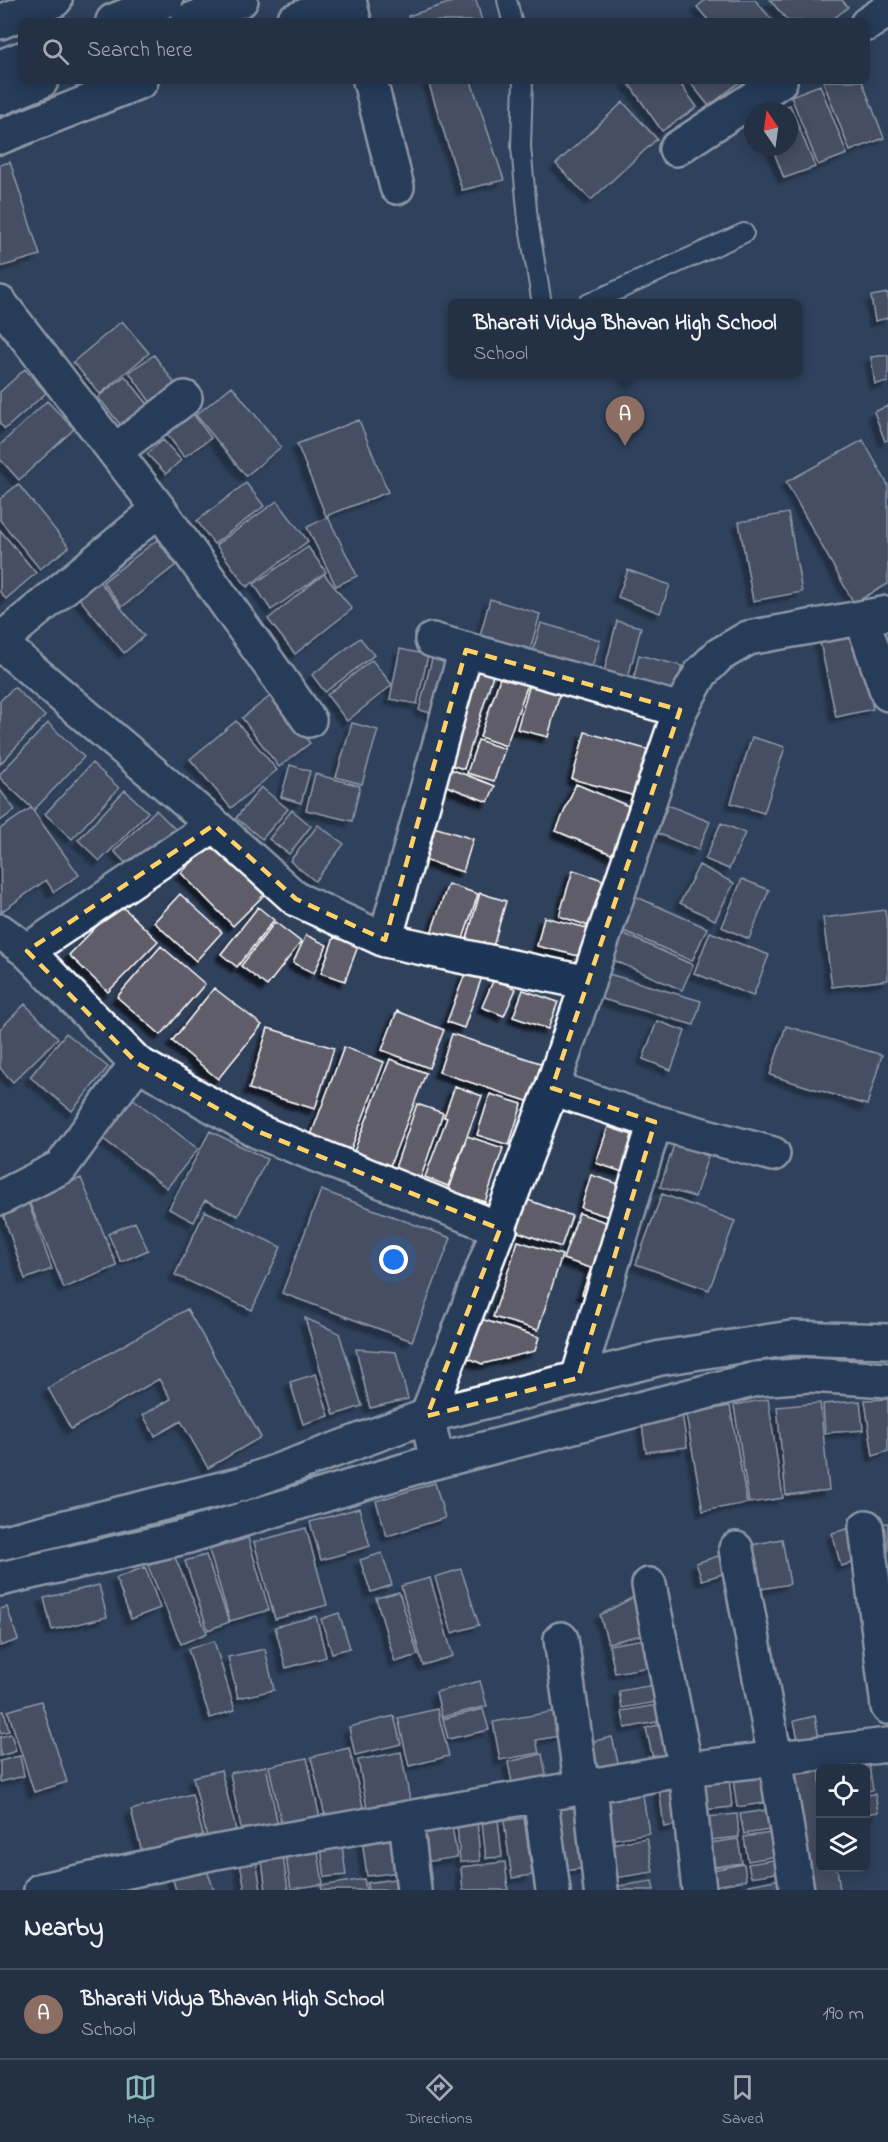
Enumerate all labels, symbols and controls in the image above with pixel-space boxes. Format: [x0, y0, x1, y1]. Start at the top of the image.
search box [18, 18, 870, 84]
icon: search [39, 35, 72, 68]
text: Search here [87, 35, 192, 67]
north arrow [744, 102, 798, 156]
popup [448, 299, 802, 377]
text: Bharati Vidya Bhavan High School [473, 308, 777, 340]
text: School [473, 340, 528, 369]
pin: A [606, 396, 644, 446]
your location [379, 1245, 408, 1274]
map controls [816, 1764, 870, 1872]
button: locate [816, 1764, 870, 1818]
button: layers [816, 1818, 870, 1872]
text: Nearby [24, 1910, 103, 1948]
text: Bharati Vidya Bhavan High School [81, 1984, 384, 2016]
text: A [37, 2000, 50, 2029]
text: 190 m [822, 2000, 864, 2029]
text: School [81, 2016, 136, 2045]
tab: Map [124, 2071, 157, 2131]
tab: Directions [406, 2071, 473, 2131]
tab: Saved [722, 2071, 764, 2131]

